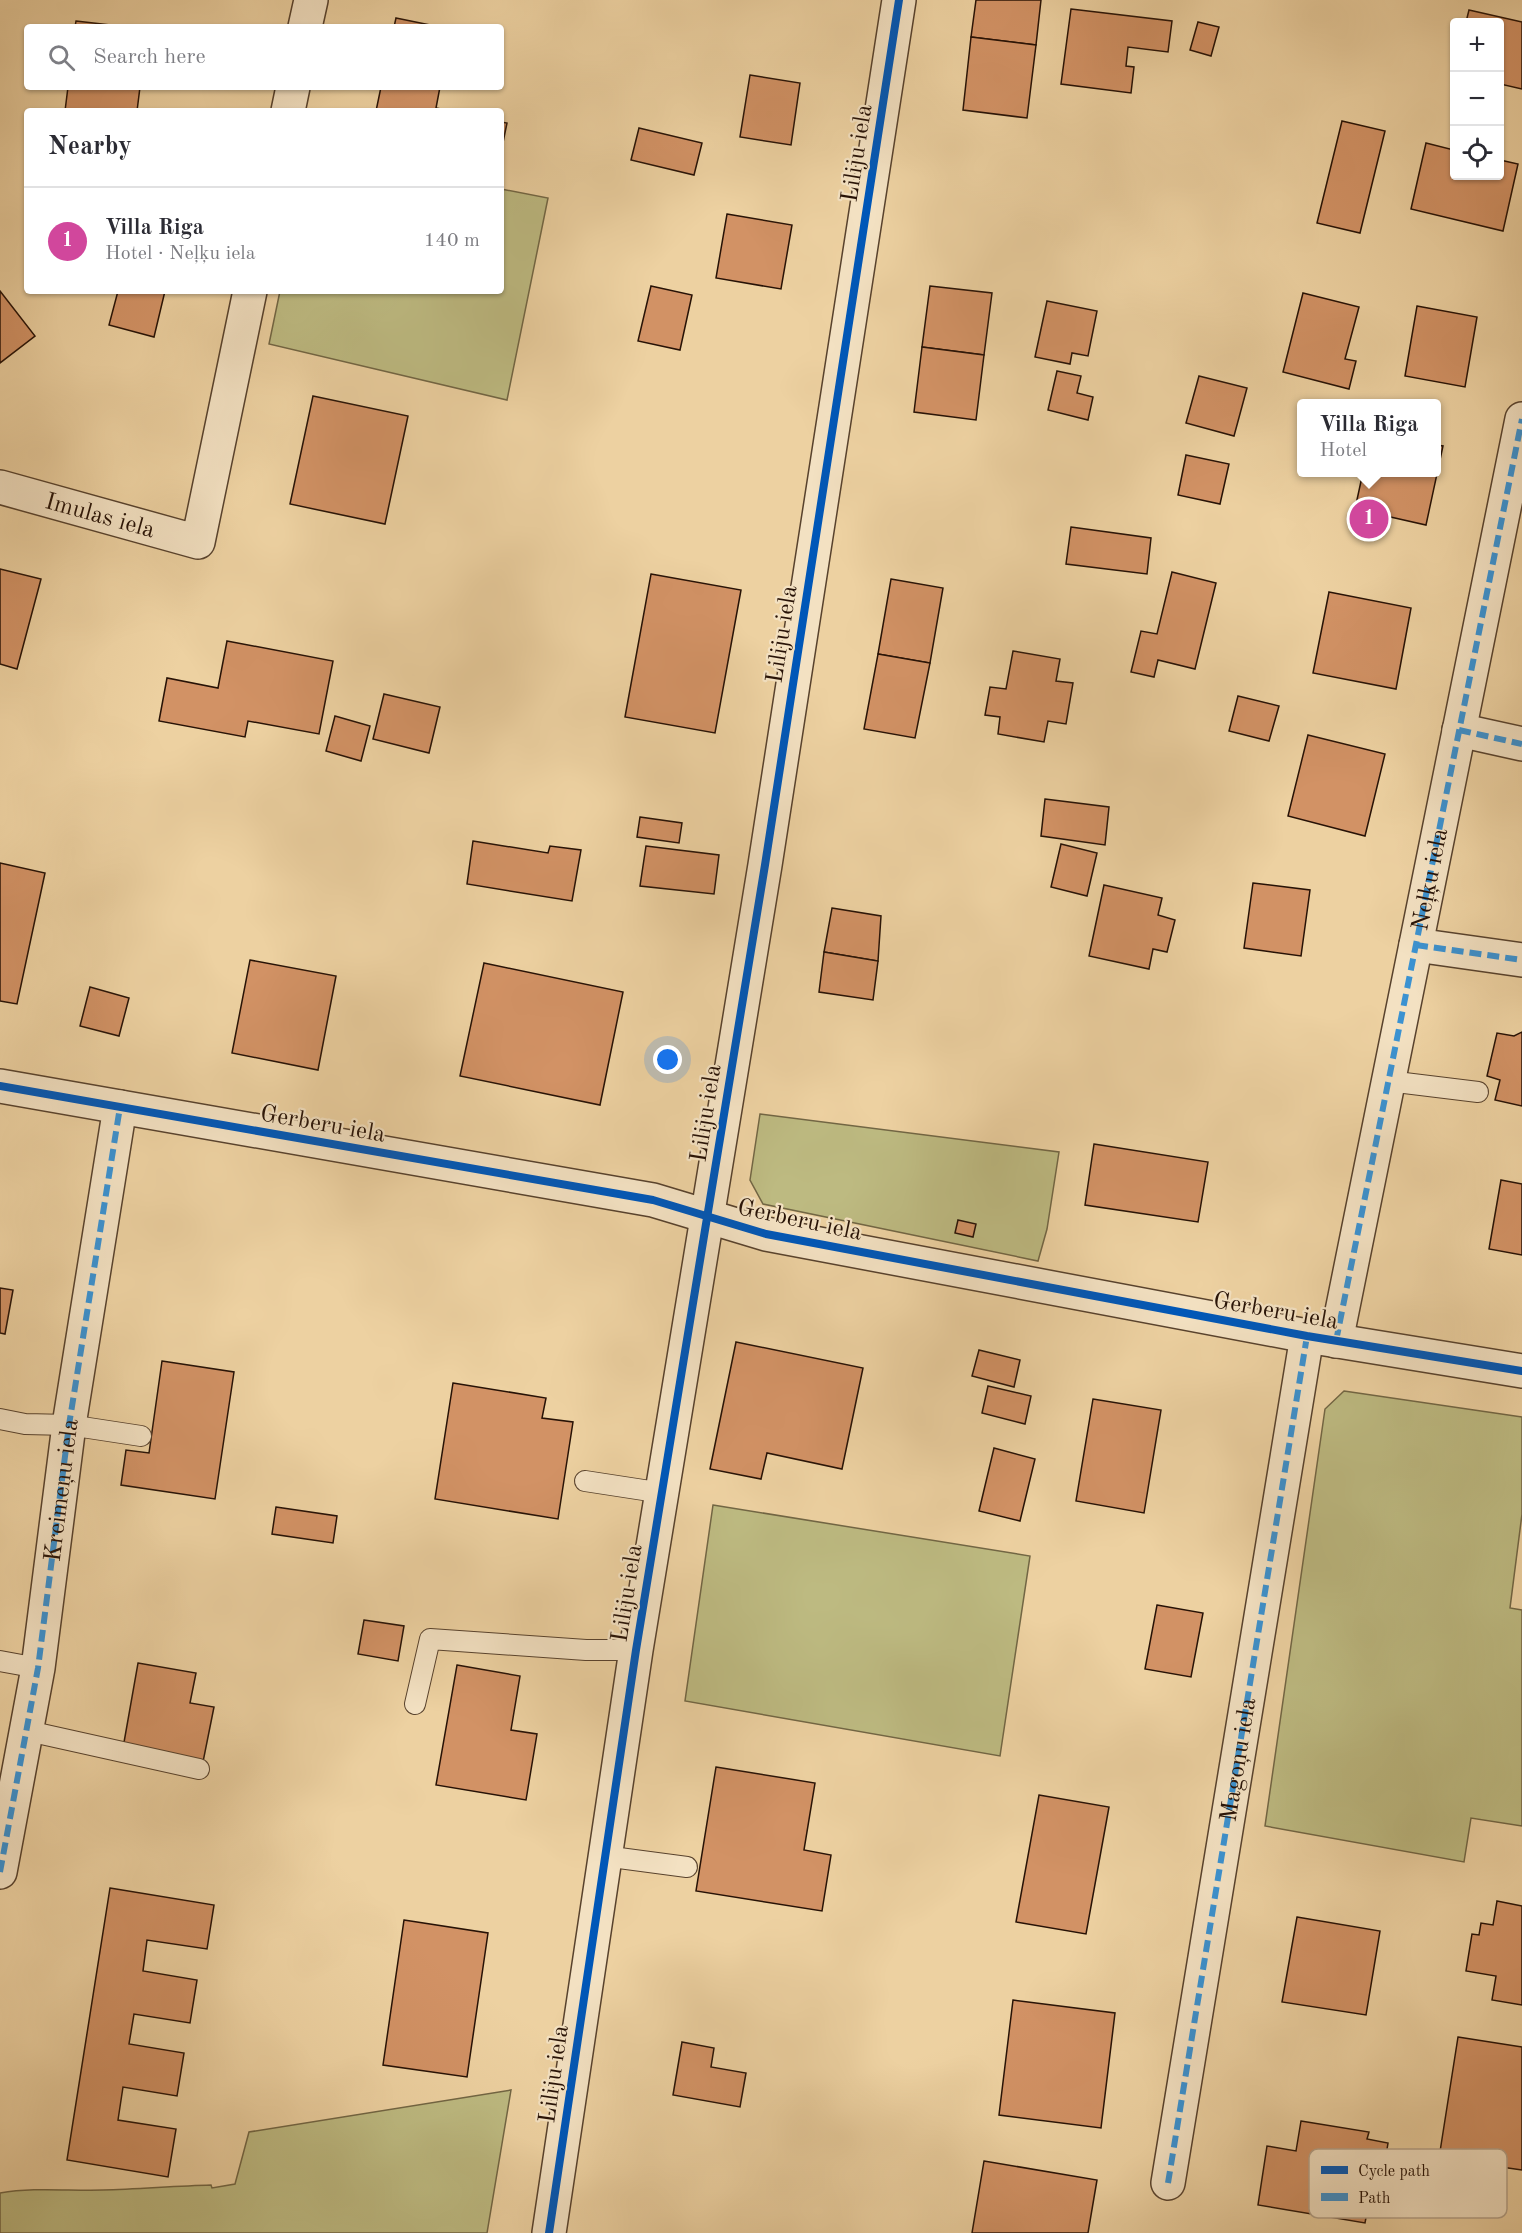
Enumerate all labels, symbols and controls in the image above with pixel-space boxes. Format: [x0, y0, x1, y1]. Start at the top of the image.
map controls [1450, 18, 1504, 180]
button: + [1450, 18, 1504, 72]
search box [24, 24, 504, 90]
icon: search [45, 41, 78, 74]
text: Search here [93, 46, 206, 68]
button: − [1450, 72, 1504, 126]
street label: Liliju iela [838, 103, 878, 204]
button: locate [1450, 126, 1504, 180]
text: Nearby [48, 134, 132, 160]
text: Villa Riga [105, 217, 204, 239]
text: 1 [62, 231, 73, 251]
text: 140 m [424, 231, 480, 251]
text: Hotel · Neļķu iela [105, 244, 256, 264]
popup [1297, 399, 1441, 477]
text: Villa Riga [1320, 414, 1418, 436]
text: Hotel [1320, 441, 1367, 461]
street label: Imulas iela [42, 490, 157, 543]
pin: 1 [1350, 496, 1388, 542]
street label: Liliju iela [763, 584, 803, 685]
street label: Neļķu iela [1409, 826, 1453, 933]
your location [653, 1045, 682, 1074]
street label: Liliju iela [687, 1063, 727, 1164]
street label: Gerberu iela [258, 1102, 387, 1148]
street label: Gerberu iela [735, 1196, 864, 1246]
street label: Gerberu iela [1211, 1289, 1340, 1335]
street label: Kreimeņu iela [42, 1417, 84, 1563]
street label: Liliju iela [608, 1543, 648, 1644]
street label: Magoņu iela [1217, 1696, 1261, 1824]
street label: Liliju iela [536, 2024, 574, 2125]
legend [1309, 2149, 1507, 2218]
text: Cycle path [1358, 2164, 1430, 2180]
text: Path [1358, 2191, 1391, 2207]

